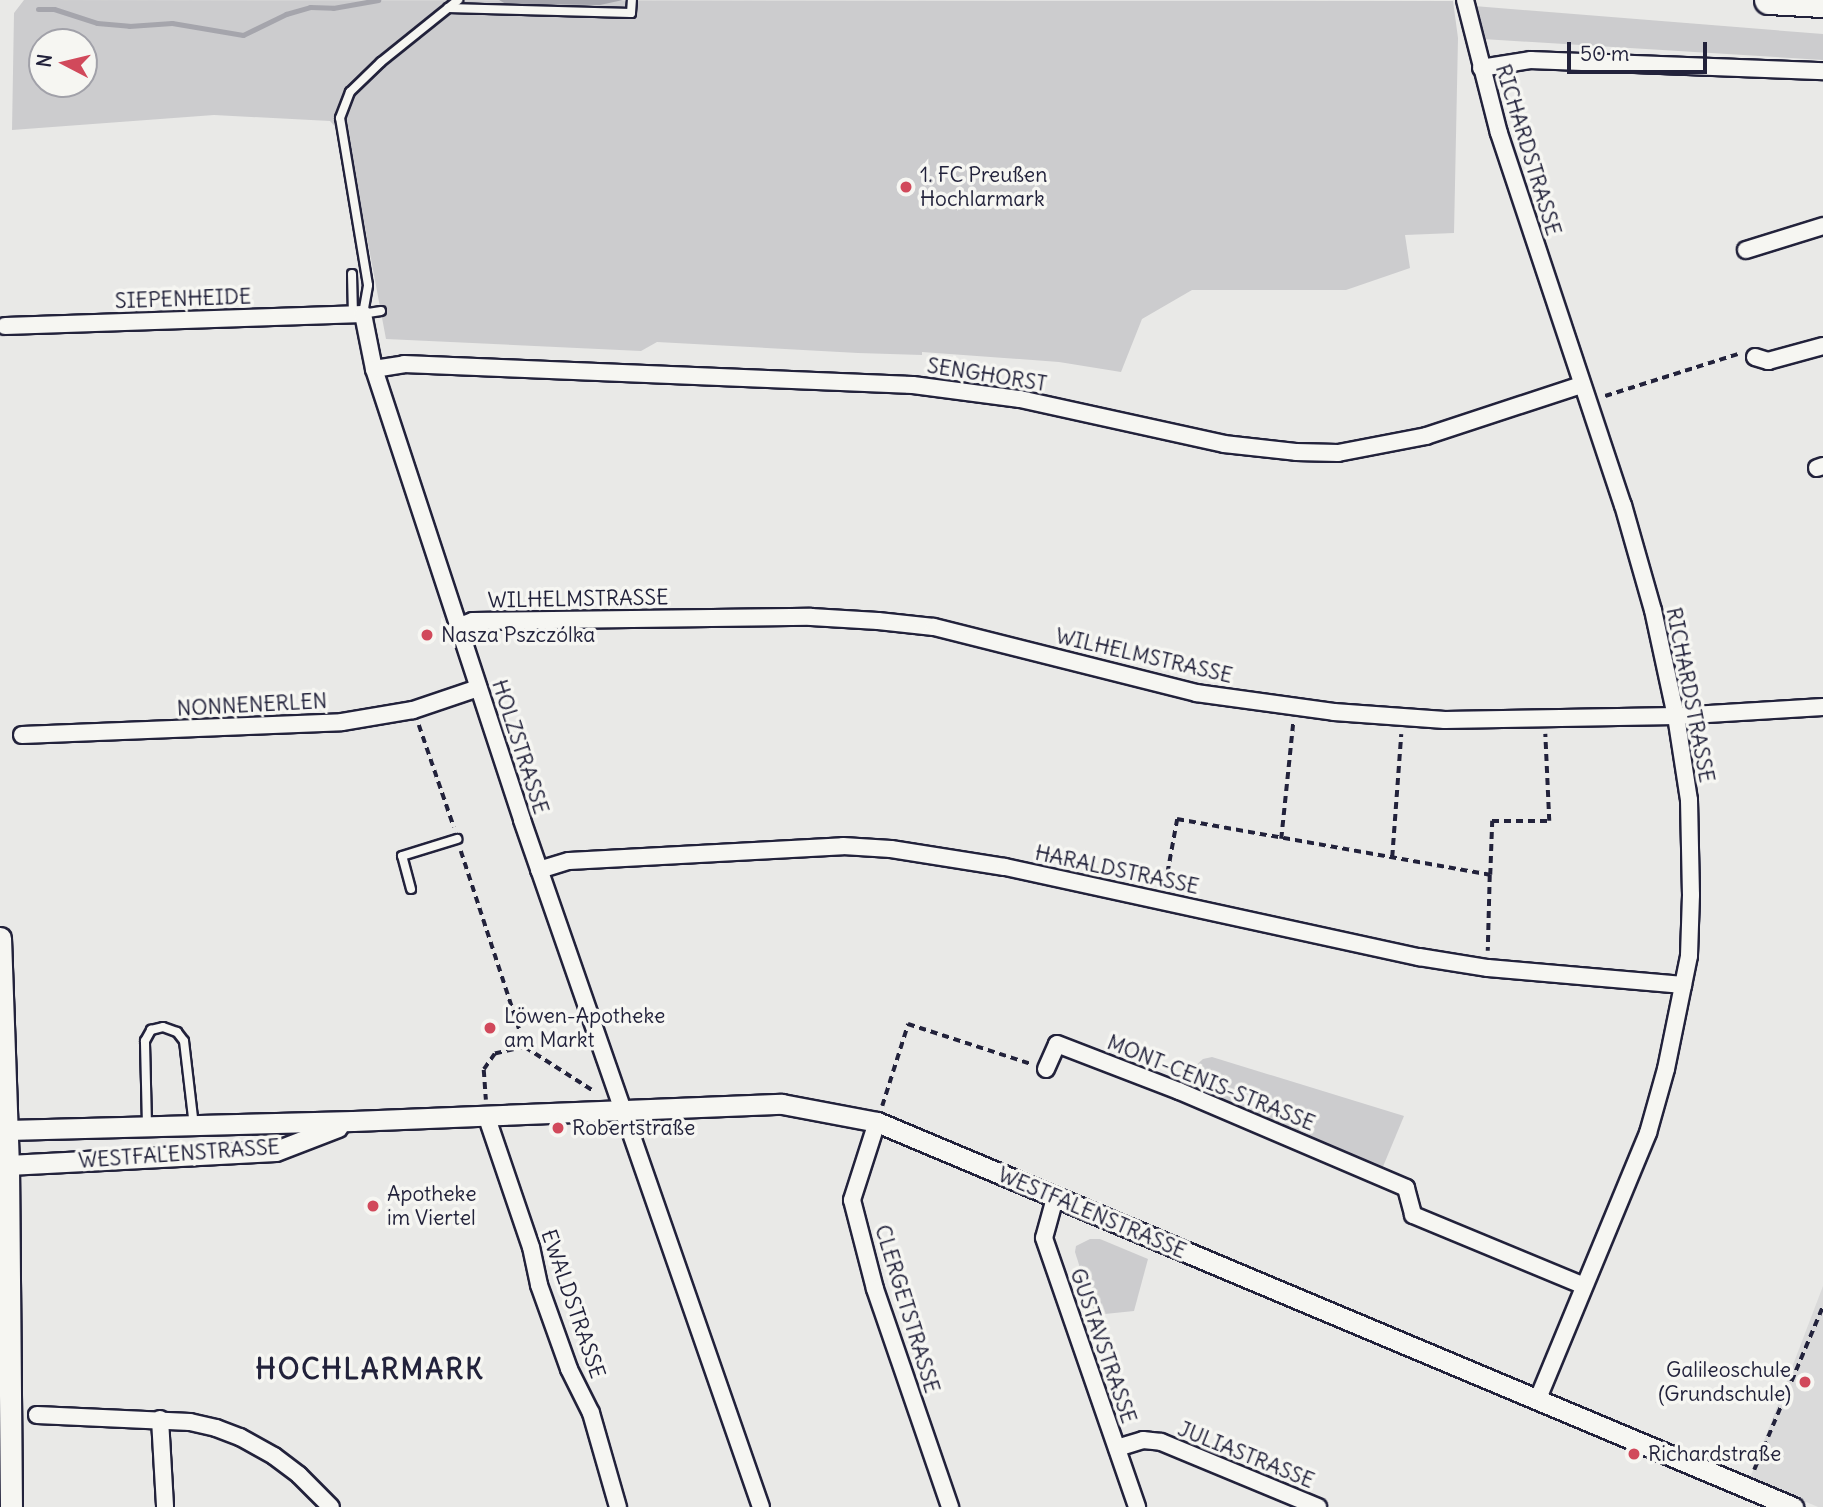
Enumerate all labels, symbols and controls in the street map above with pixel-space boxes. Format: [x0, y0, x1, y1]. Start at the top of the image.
north arrow [28, 28, 98, 98]
scale bar [1571, 28, 1711, 72]
text: 50 m [1580, 40, 1629, 67]
text: N [31, 53, 57, 69]
street label: RICHARDSTRASSE [1490, 61, 1566, 239]
place label: 1. FC Preußen Hochlarmark [920, 162, 1047, 212]
marker: 1. FC Preußen Hochlarmark [898, 179, 914, 195]
street label: SIEPENHEIDE [114, 284, 252, 314]
street label: SENGHORST [925, 353, 1049, 397]
street label: WILHELMSTRASSE [487, 585, 669, 613]
street label: RICHARDSTRASSE [1661, 605, 1719, 785]
place label: Nasza Pszczólka [441, 622, 595, 648]
street label: WILHELMSTRASSE [1053, 623, 1235, 689]
marker: Nasza Pszczólka [419, 627, 435, 643]
street label: HOLZSTRASSE [486, 677, 554, 817]
street label: NONNENERLEN [176, 688, 328, 722]
street label: HARALDSTRASSE [1033, 840, 1201, 900]
place label: Löwen-Apotheke am Markt [504, 1003, 665, 1053]
marker: Löwen-Apotheke am Markt [482, 1020, 498, 1036]
street label: MONT-CENIS-STRASSE [1103, 1030, 1319, 1136]
place label: Robertstraße [572, 1115, 695, 1141]
marker: Robertstraße [550, 1120, 566, 1136]
street label: WESTFALENSTRASSE [77, 1134, 281, 1174]
street label: WESTFALENSTRASSE [994, 1162, 1190, 1264]
place label: Apotheke im Viertel [387, 1181, 476, 1231]
marker: Apotheke im Viertel [365, 1198, 381, 1214]
street label: CLERGETSTRASSE [869, 1222, 945, 1396]
street label: EWALDSTRASSE [536, 1226, 610, 1382]
street label: GUSTAVSTRASSE [1065, 1265, 1141, 1427]
district label: HOCHLARMARK [257, 1352, 483, 1386]
place label: Galileoschule (Grundschule) [1658, 1357, 1791, 1407]
marker: Galileoschule (Grundschule) [1797, 1374, 1813, 1390]
street label: JULIASTRASSE [1174, 1416, 1318, 1494]
place label: Richardstraße [1648, 1441, 1781, 1467]
marker: Richardstraße [1626, 1446, 1642, 1462]

